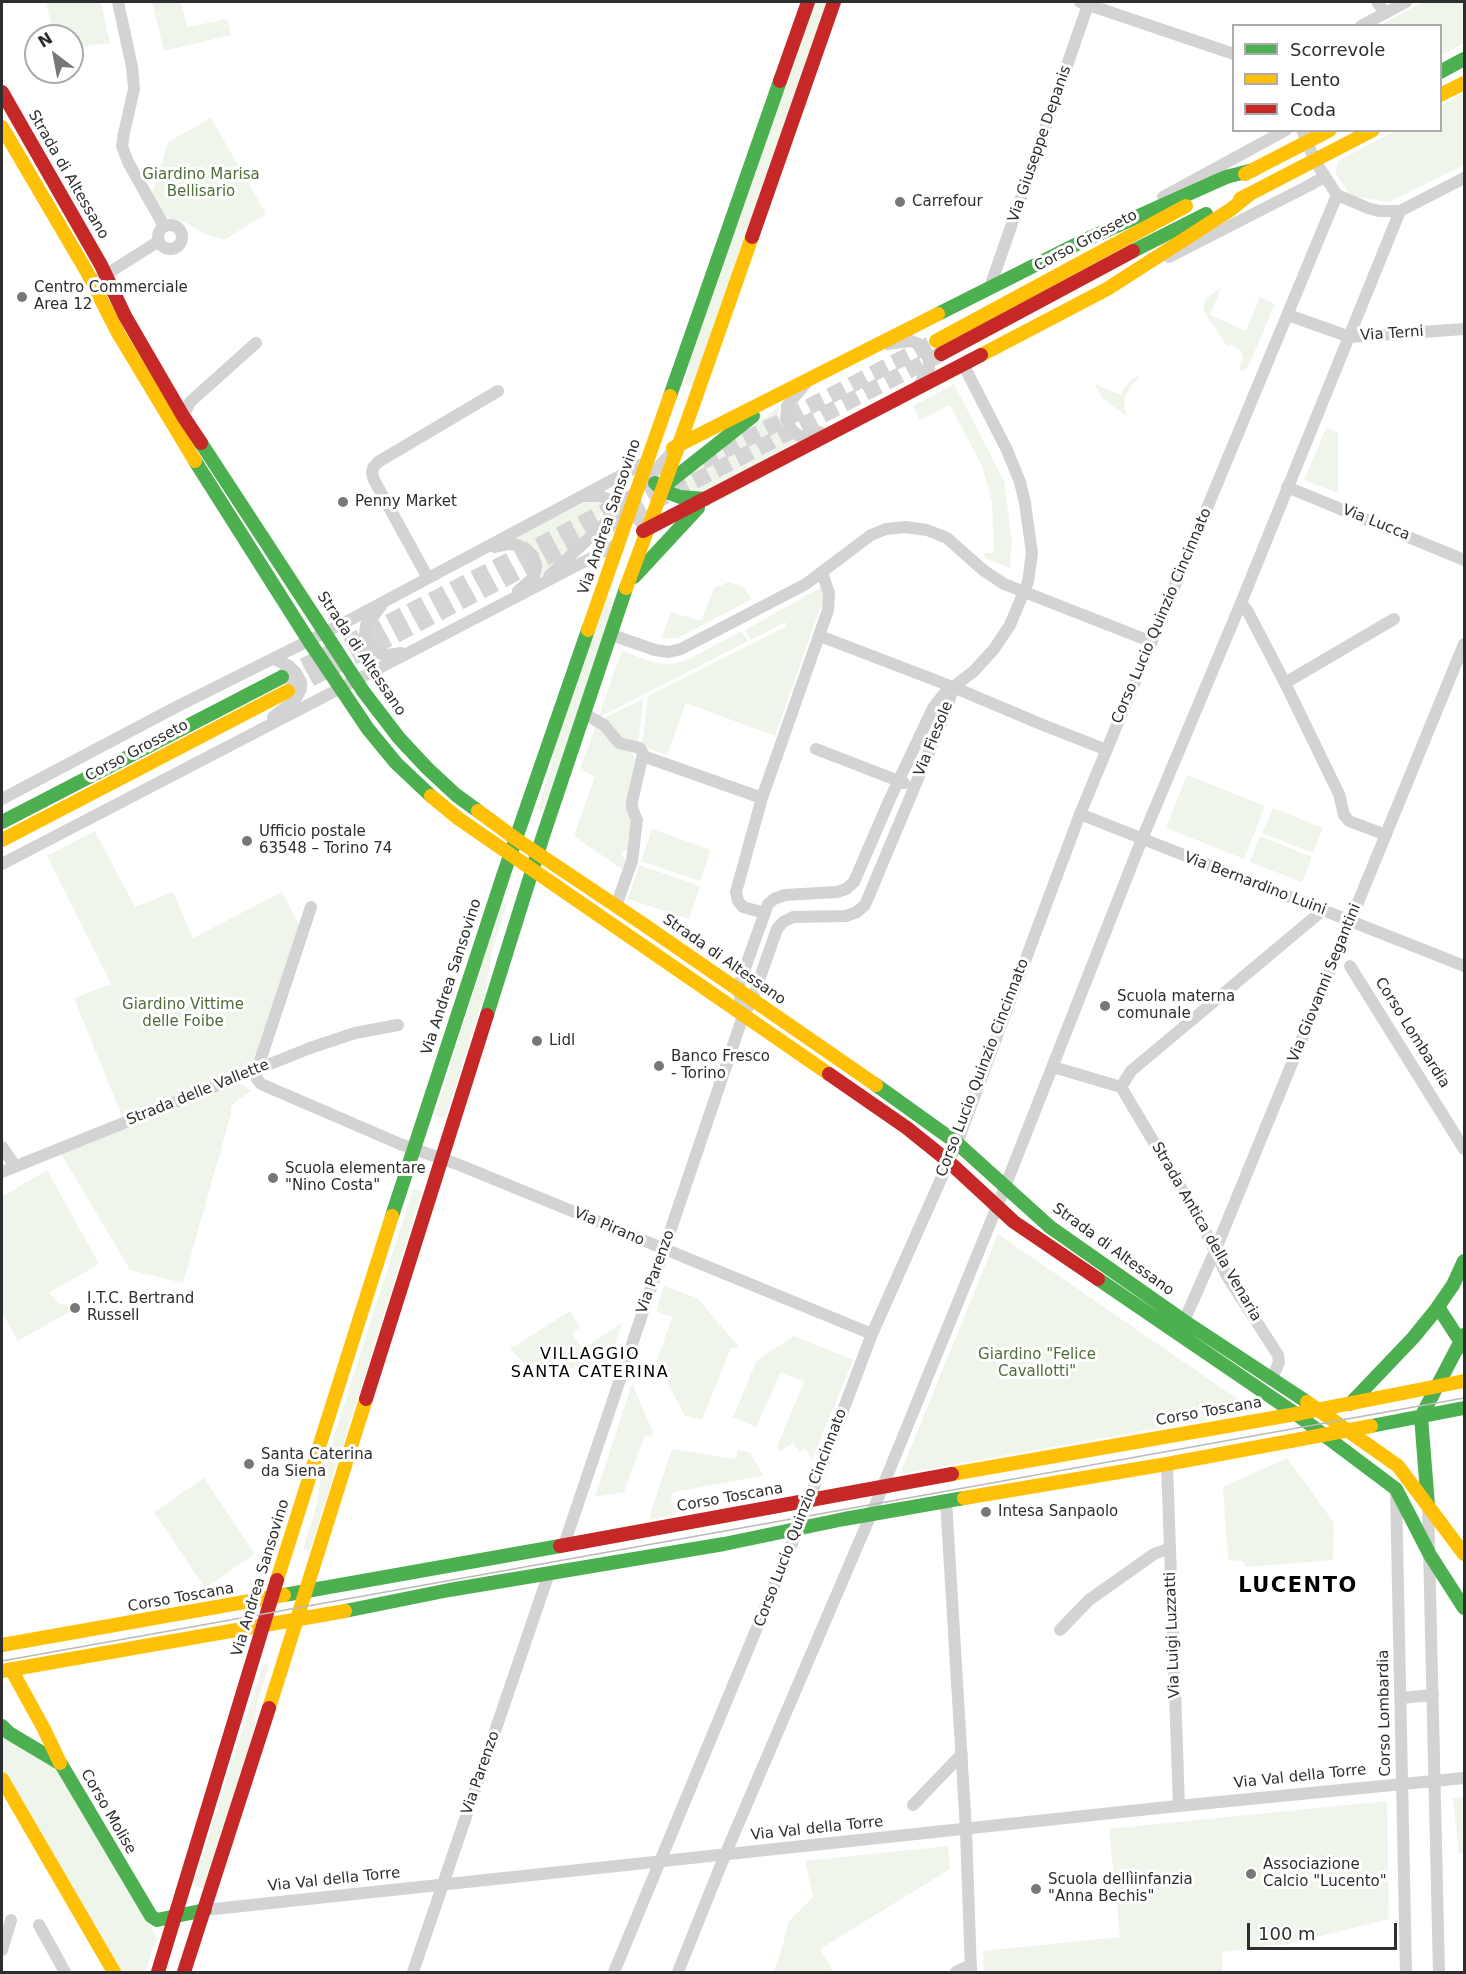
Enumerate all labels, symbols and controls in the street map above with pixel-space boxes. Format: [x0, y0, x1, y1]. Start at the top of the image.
north arrow [24, 24, 84, 84]
legend [1232, 24, 1442, 132]
text: N [35, 28, 56, 52]
text: Scorrevole [1290, 39, 1385, 60]
street label: Via Giuseppe Depanis [1005, 63, 1075, 225]
text: Lento [1290, 69, 1340, 90]
text: Coda [1290, 99, 1336, 120]
street label: Strada di Altessano [24, 107, 112, 243]
park label: Giardino Marisa Bellisario [142, 166, 260, 201]
place label: Carrefour [912, 193, 983, 211]
marker: Carrefour [893, 195, 907, 209]
street label: Corso Grosseto [1031, 206, 1141, 276]
place label: Centro Commerciale Area 12 [34, 279, 188, 314]
marker: Centro Commerciale Area 12 [15, 290, 29, 304]
street label: Via Terni [1360, 323, 1424, 345]
street label: Via Andrea Sansovino [575, 437, 645, 597]
place label: Penny Market [355, 493, 457, 511]
marker: Penny Market [336, 495, 350, 509]
street label: Via Lucca [1340, 501, 1412, 545]
street label: Corso Lucio Quinzio Cincinnato [1108, 506, 1216, 726]
street label: Strada di Altessano [313, 589, 409, 719]
street label: Via Fiesole [911, 699, 957, 779]
street label: Corso Grosseto [82, 716, 192, 786]
place label: Ufficio postale 63548 – Torino 74 [259, 823, 392, 858]
marker: Ufficio postale 63548 – Torino 74 [240, 834, 254, 848]
street label: Via Bernardino Luini [1181, 849, 1329, 919]
street label: Via Andrea Sansovino [418, 897, 486, 1057]
street label: Via Giovanni Segantini [1285, 901, 1365, 1065]
street label: Strada di Altessano [659, 911, 789, 1009]
street label: Corso Lucio Quinzio Cincinnato [933, 956, 1033, 1180]
street label: Corso Lombardia [1371, 974, 1453, 1092]
place label: Scuola materna comunale [1117, 988, 1235, 1023]
park label: Giardino Vittime delle Foibe [122, 996, 244, 1031]
marker: Scuola materna comunale [1098, 999, 1112, 1013]
place label: Lidl [549, 1032, 575, 1050]
marker: Lidl [530, 1034, 544, 1048]
place label: Banco Fresco - Torino [671, 1048, 770, 1083]
street label: Strada delle Vallette [124, 1056, 272, 1130]
marker: Banco Fresco - Torino [652, 1059, 666, 1073]
street label: Strada Antica della Venaria [1147, 1139, 1265, 1325]
place label: Scuola elementare "Nino Costa" [285, 1160, 426, 1195]
marker: Scuola elementare "Nino Costa" [266, 1171, 280, 1185]
street label: Strada di Altessano [1049, 1200, 1177, 1300]
street label: Via Pirano [571, 1204, 647, 1250]
street label: Via Parenzo [633, 1228, 679, 1316]
place label: I.T.C. Bertrand Russell [87, 1290, 194, 1325]
marker: I.T.C. Bertrand Russell [68, 1301, 82, 1315]
district label: VILLAGGIO SANTA CATERINA [511, 1345, 669, 1383]
park label: Giardino "Felice Cavallotti" [978, 1346, 1096, 1381]
street label: Corso Toscana [1155, 1394, 1263, 1430]
street label: Corso Lucio Quinzio Cincinnato [751, 1406, 851, 1630]
place label: Santa Caterina da Siena [261, 1446, 373, 1481]
marker: Santa Caterina da Siena [242, 1457, 256, 1471]
street label: Corso Toscana [676, 1480, 784, 1516]
street label: Via Andrea Sansovino [229, 1497, 293, 1659]
place label: Intesa Sanpaolo [998, 1503, 1118, 1521]
marker: Intesa Sanpaolo [979, 1505, 993, 1519]
street label: Via Luigi Luzzatti [1162, 1571, 1184, 1699]
district label: LUCENTO [1238, 1574, 1358, 1600]
street label: Corso Toscana [127, 1580, 235, 1616]
street label: Corso Lombardia [1375, 1649, 1395, 1777]
street label: Via Parenzo [458, 1729, 504, 1817]
street label: Via Val della Torre [1233, 1761, 1367, 1793]
street label: Corso Molise [76, 1766, 140, 1858]
street label: Via Val della Torre [750, 1813, 884, 1845]
place label: Associazione Calcio "Lucento" [1263, 1856, 1387, 1891]
street label: Via Val della Torre [267, 1864, 401, 1896]
marker: Associazione Calcio "Lucento" [1244, 1867, 1258, 1881]
place label: Scuola dellìinfanzia "Anna Bechis" [1048, 1871, 1193, 1906]
marker: Scuola dellìinfanzia "Anna Bechis" [1029, 1882, 1043, 1896]
scale bar [1250, 1911, 1400, 1949]
text: 100 m [1258, 1923, 1316, 1944]

